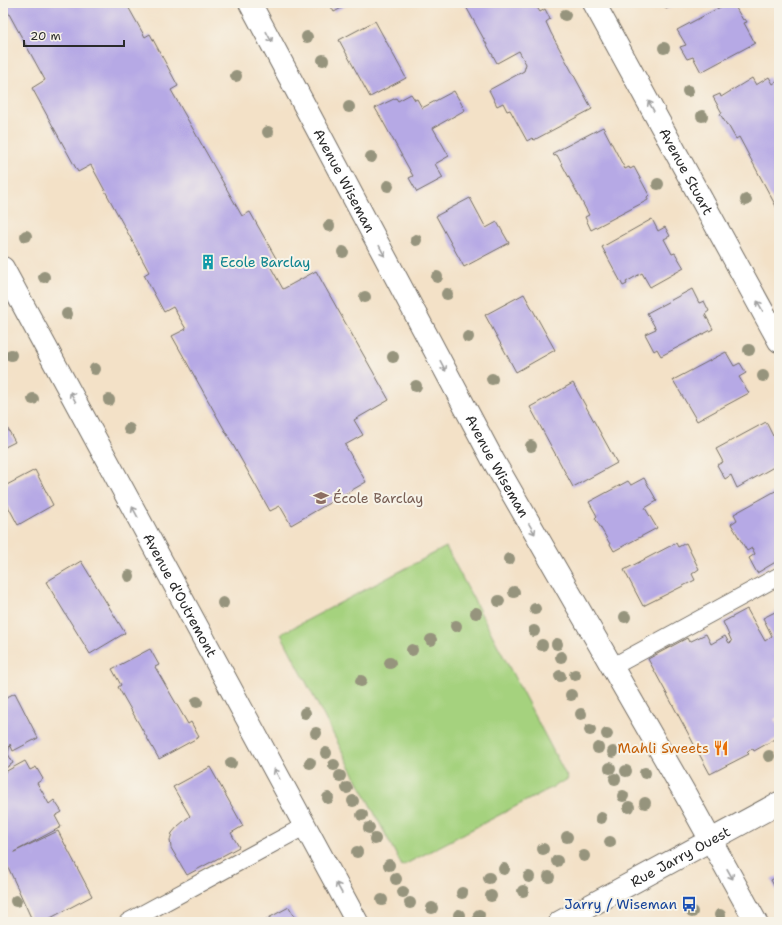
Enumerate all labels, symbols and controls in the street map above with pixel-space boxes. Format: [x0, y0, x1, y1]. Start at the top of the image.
scale bar [24, 22, 124, 48]
text: 20 m [30, 28, 61, 44]
one-way arrow [265, 31, 273, 43]
one-way arrow [646, 101, 654, 113]
street label: Avenue Wiseman [309, 125, 380, 236]
street label: Avenue Stuart [655, 125, 717, 218]
one-way arrow [379, 245, 386, 257]
building icon: Ecole Barclay [199, 253, 217, 271]
place label: Ecole Barclay [220, 253, 310, 271]
one-way arrow [756, 300, 764, 312]
one-way arrow [440, 360, 447, 372]
one-way arrow [69, 391, 76, 403]
street label: Avenue Wiseman [462, 411, 533, 521]
school or university icon: École Barclay [312, 489, 330, 507]
place label: École Barclay [333, 489, 423, 507]
one-way arrow [130, 506, 138, 518]
one-way arrow [529, 523, 537, 535]
street label: Avenue d'Outremont [139, 530, 221, 660]
place label: Mahli Sweets [618, 739, 709, 757]
restaurant icon: Mahli Sweets [712, 739, 730, 757]
one-way arrow [272, 768, 280, 780]
street label: Rue Jarry Ouest [627, 822, 733, 891]
one-way arrow [726, 868, 734, 880]
one-way arrow [334, 882, 342, 894]
place label: Jarry / Wiseman [564, 895, 677, 913]
bus stop icon: Jarry / Wiseman [680, 895, 698, 913]

